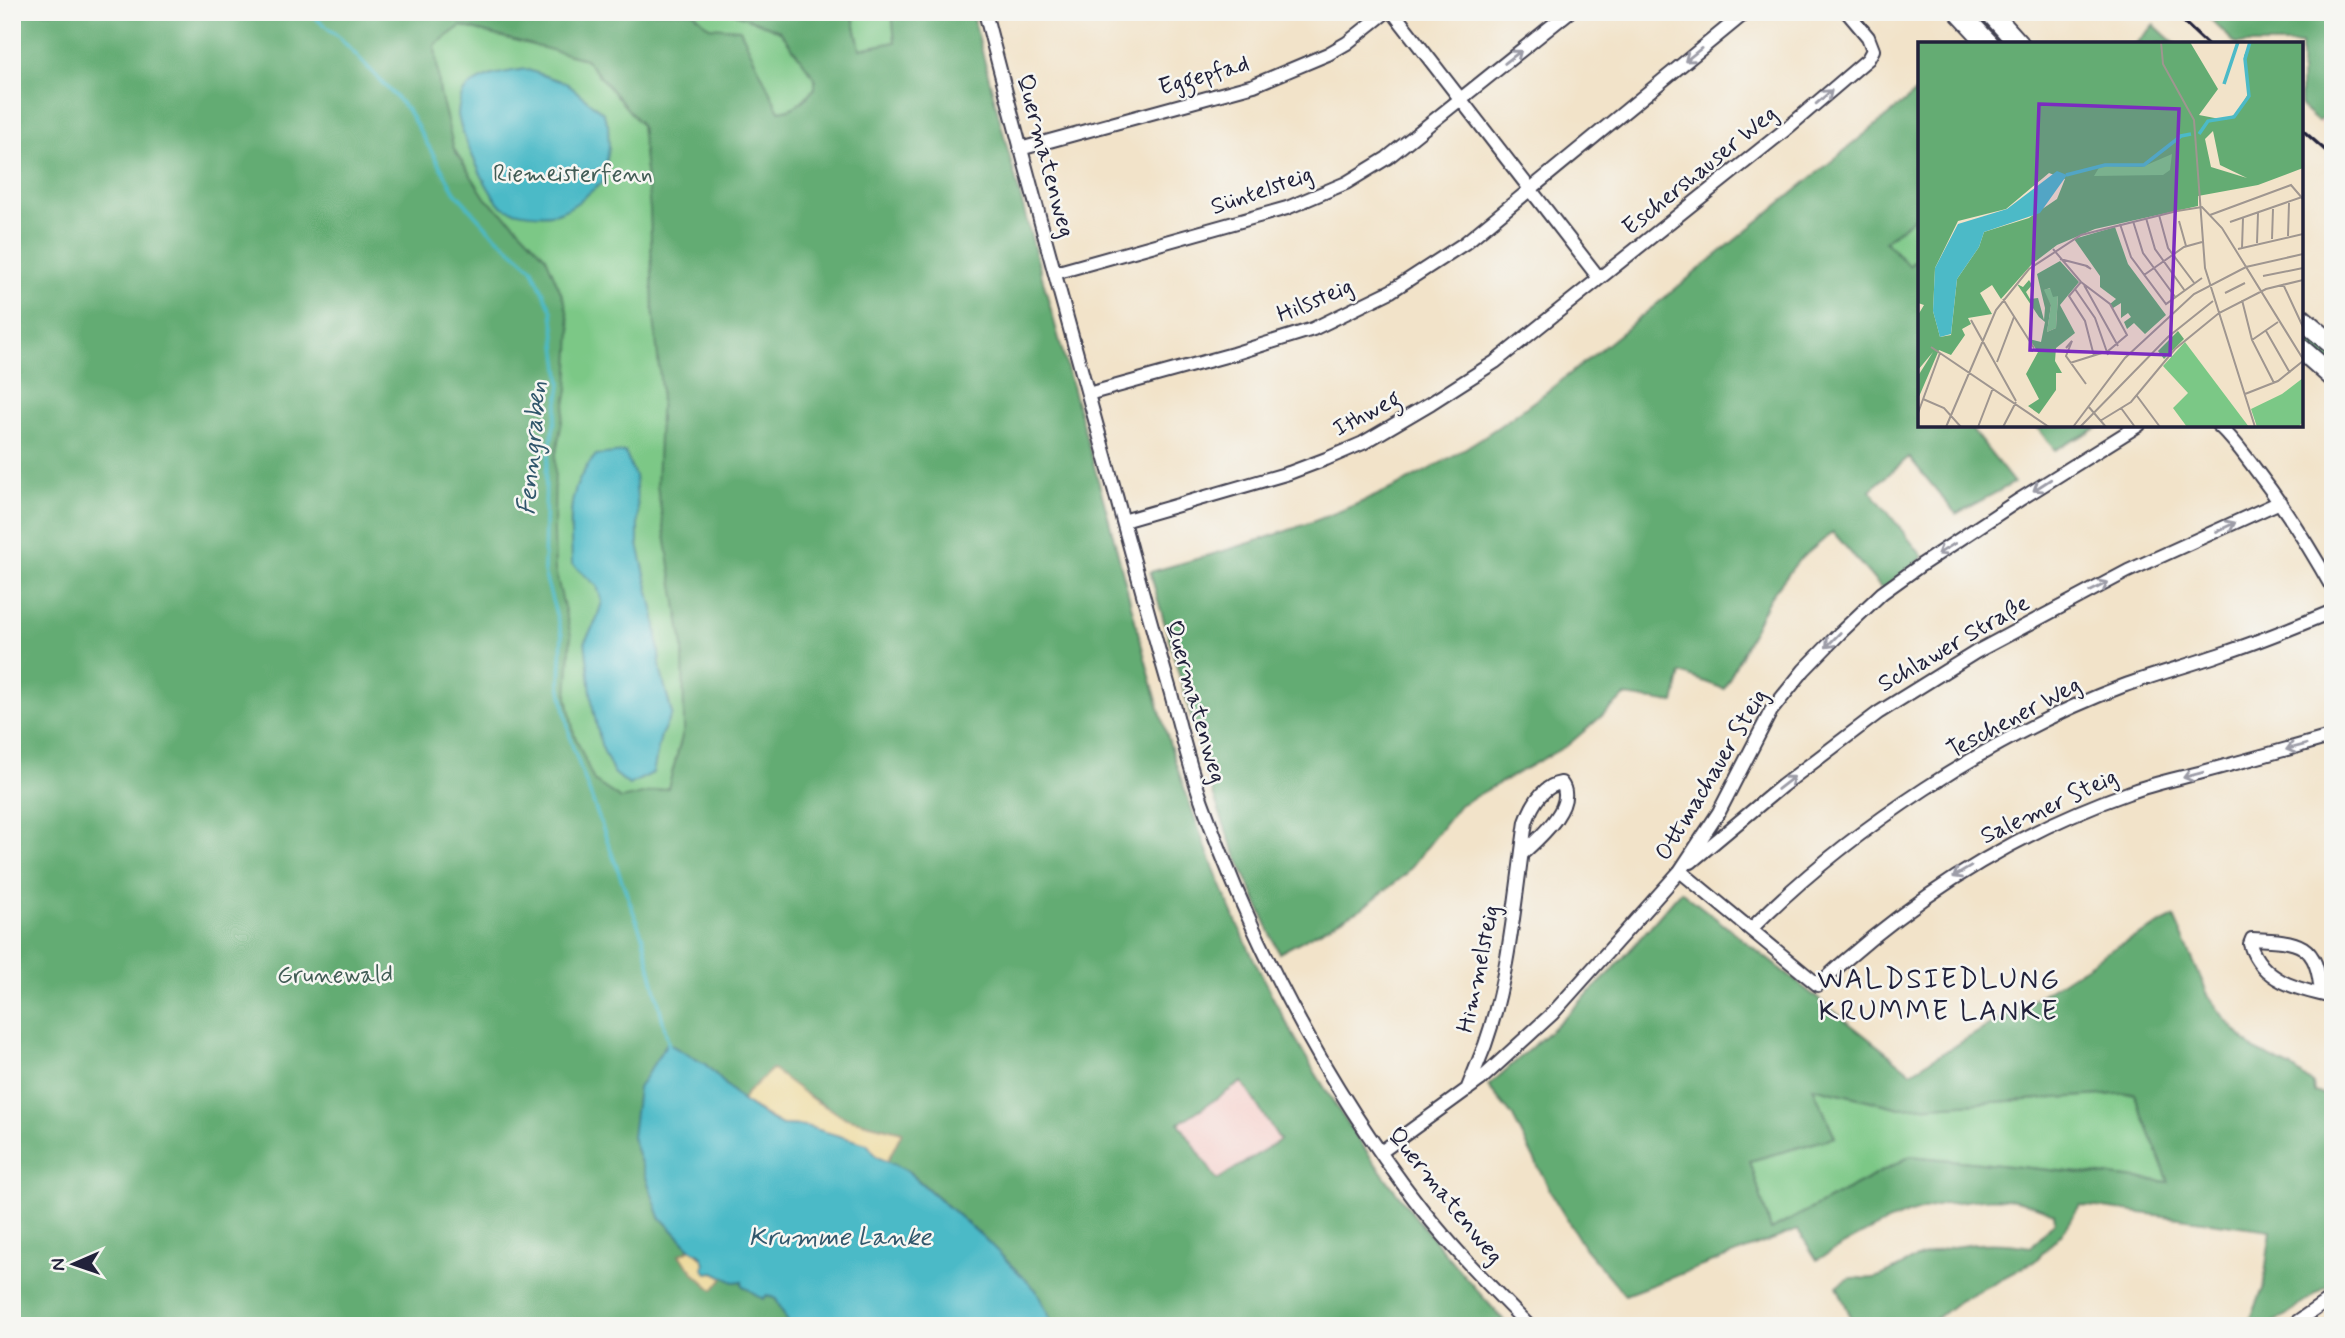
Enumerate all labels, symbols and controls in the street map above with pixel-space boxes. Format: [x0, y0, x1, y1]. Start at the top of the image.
inset map [1918, 42, 2303, 427]
one-way arrow [1684, 47, 1702, 63]
street label: Eggepfad [1155, 48, 1254, 107]
one-way arrow [1504, 50, 1522, 65]
street label: Quermatenweg [1008, 71, 1082, 241]
one-way arrow [1814, 89, 1832, 105]
street label: Eschershauser Weg [1616, 99, 1784, 243]
park label: Riemeisterfenn [493, 159, 653, 190]
street label: Süntelsteig [1207, 159, 1317, 223]
street label: Hilssteig [1272, 271, 1358, 331]
water label: Fenngraben [510, 380, 556, 516]
street label: Ithweg [1328, 383, 1408, 447]
one-way arrow [2033, 477, 2052, 492]
one-way arrow [2215, 520, 2236, 534]
one-way arrow [1936, 543, 1956, 557]
one-way arrow [2088, 579, 2109, 593]
street label: Schlawer Straße [1873, 588, 2036, 700]
street label: Quermatenweg [1157, 617, 1233, 787]
one-way arrow [1824, 632, 1841, 649]
street label: Teschener Weg [1942, 670, 2086, 766]
street label: Ottmachauer Steig [1648, 683, 1776, 867]
one-way arrow [2285, 741, 2307, 754]
street label: Salemer Steig [1976, 762, 2122, 852]
one-way arrow [2182, 769, 2204, 782]
one-way arrow [1776, 775, 1794, 791]
one-way arrow [1952, 866, 1972, 880]
street label: Himmelsteig [1450, 902, 1508, 1036]
park label: Grunewald [277, 960, 393, 991]
district label: WALDSIEDLUNG KRUMME LANKE [1817, 962, 2061, 1031]
street label: Quermatenweg [1380, 1121, 1510, 1271]
water label: Krumme Lanke [748, 1221, 933, 1255]
north arrow [38, 1230, 108, 1300]
text: N [46, 1258, 71, 1271]

